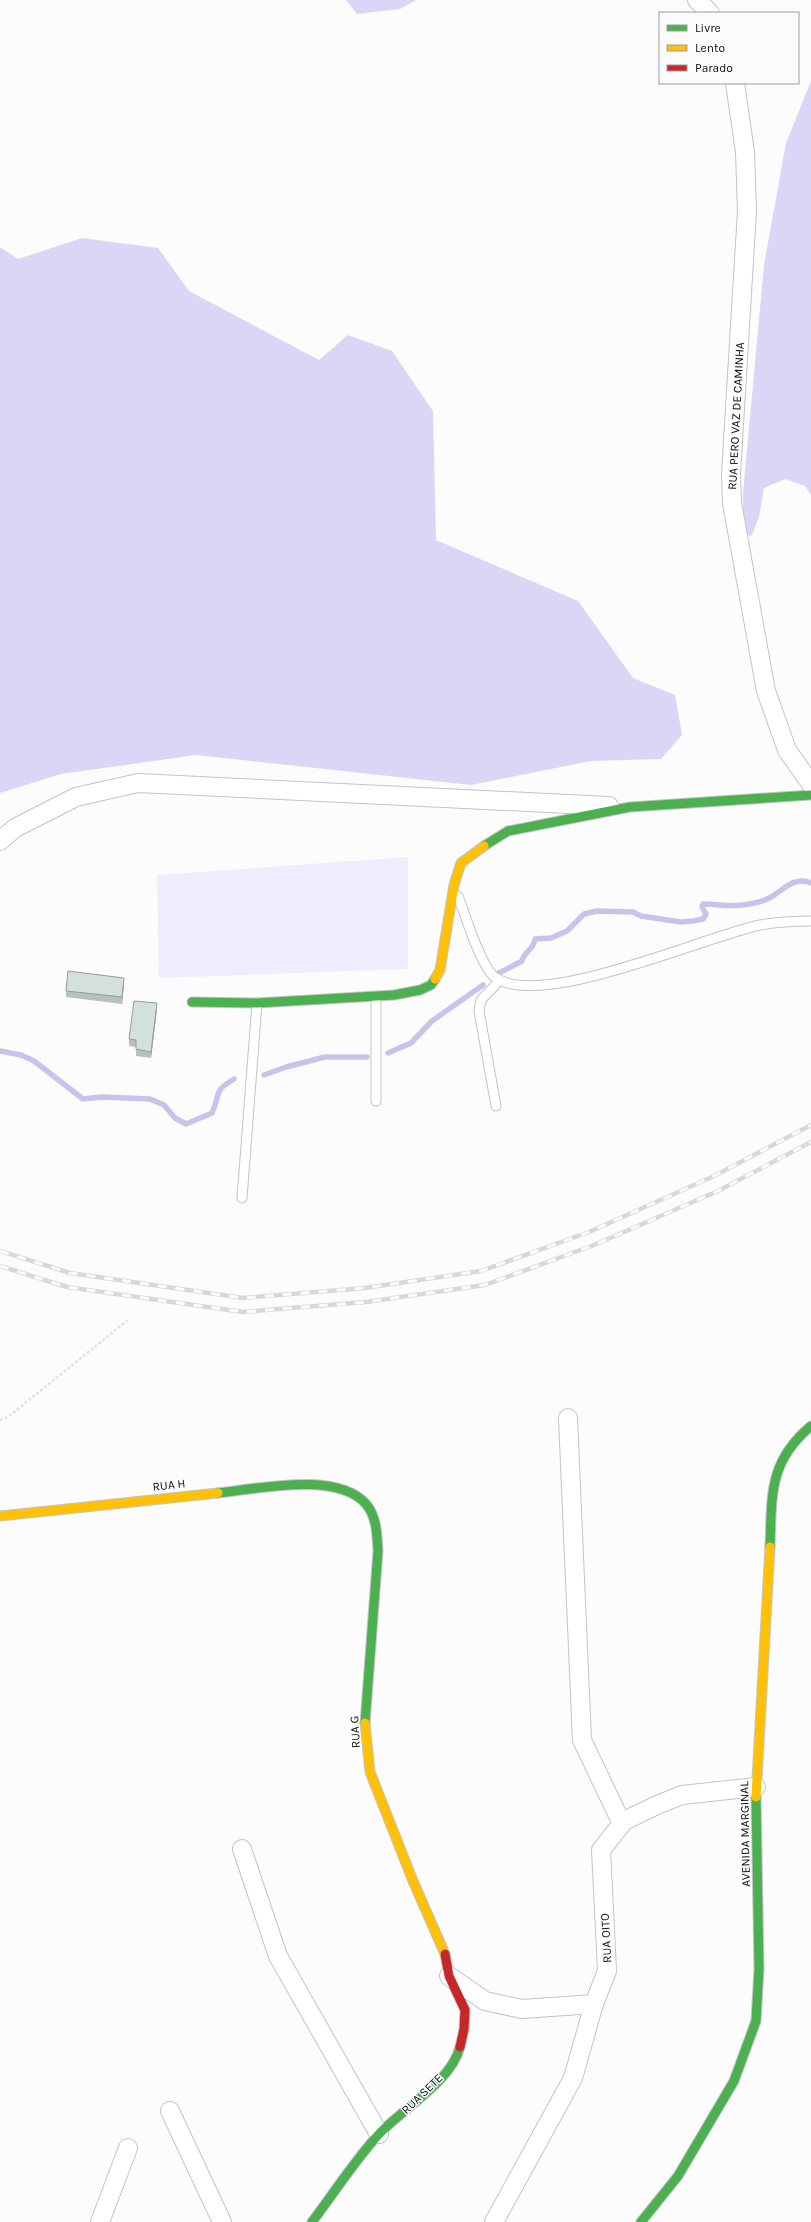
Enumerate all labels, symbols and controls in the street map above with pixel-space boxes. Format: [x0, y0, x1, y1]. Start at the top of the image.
legend [659, 12, 799, 84]
text: Livre [695, 21, 721, 35]
text: Lento [695, 41, 725, 55]
text: Parado [695, 61, 733, 75]
street label: RUA PERO VAZ DE CAMINHA [725, 342, 747, 490]
street label: RUA H [152, 1476, 186, 1494]
street label: RUA G [347, 1715, 363, 1749]
street label: AVENIDA MARGINAL [737, 1781, 753, 1887]
street label: RUA OITO [598, 1913, 614, 1963]
street label: RUA SETE [399, 2071, 445, 2117]

